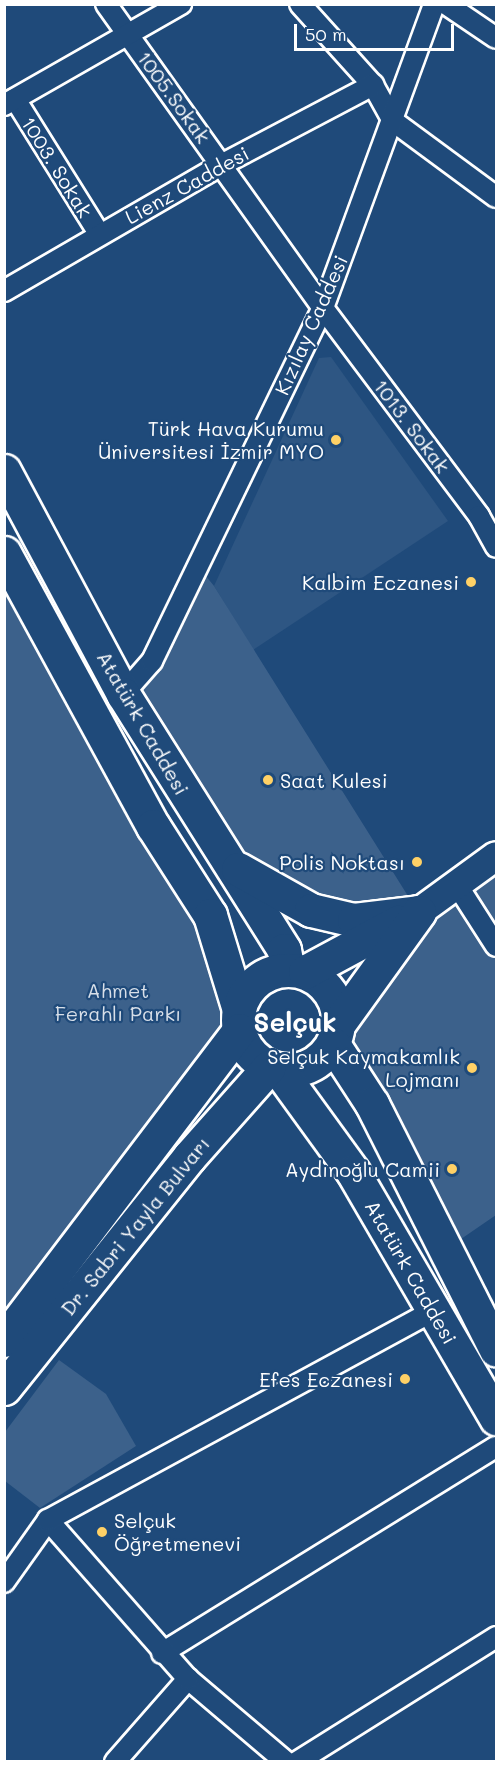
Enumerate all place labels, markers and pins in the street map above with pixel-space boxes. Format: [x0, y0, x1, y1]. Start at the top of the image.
place label: Türk Hava Kurumu Üniversitesi İzmir MYO [98, 416, 324, 463]
marker: Türk Hava Kurumu Üniversitesi İzmir MYO [329, 433, 343, 447]
place label: Kalbim Eczanesi [302, 570, 459, 594]
marker: Kalbim Eczanesi [464, 575, 478, 589]
place label: Saat Kulesi [280, 768, 388, 792]
marker: Saat Kulesi [261, 773, 275, 787]
place label: Polis Noktası [279, 850, 405, 874]
marker: Polis Noktası [410, 855, 424, 869]
place label: Selçuk Kaymakamlık Lojmanı [267, 1044, 460, 1091]
marker: Selçuk Kaymakamlık Lojmanı [465, 1061, 479, 1075]
place label: Aydınoğlu Camii [285, 1157, 440, 1181]
marker: Aydınoğlu Camii [445, 1162, 459, 1176]
place label: Efes Eczanesi [259, 1367, 393, 1391]
marker: Efes Eczanesi [398, 1372, 412, 1386]
place label: Selçuk Öğretmenevi [114, 1508, 241, 1555]
marker: Selçuk Öğretmenevi [95, 1525, 109, 1539]

